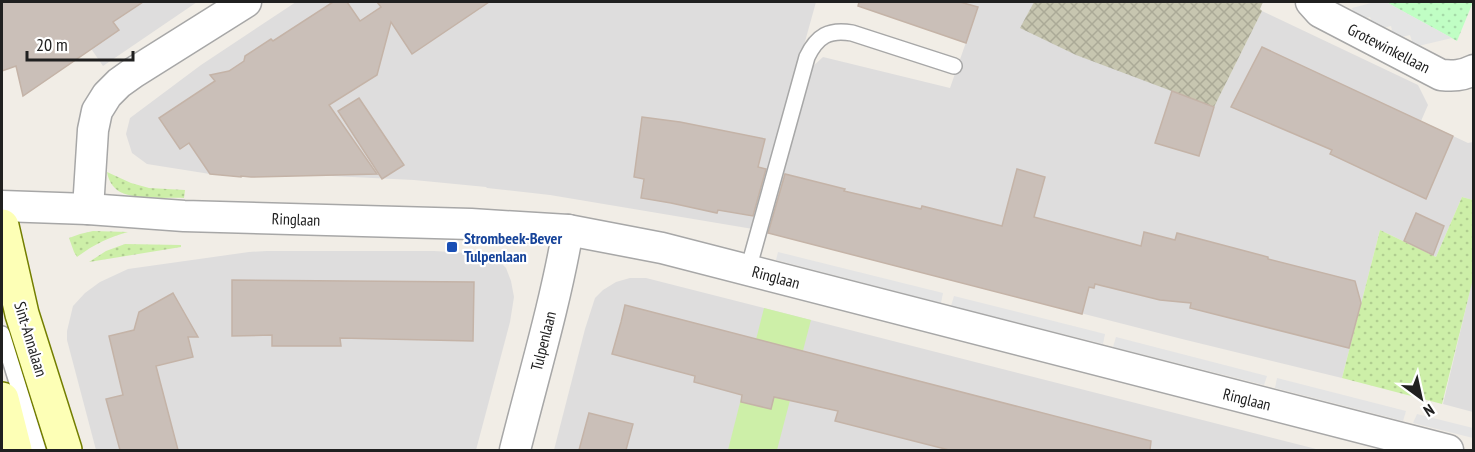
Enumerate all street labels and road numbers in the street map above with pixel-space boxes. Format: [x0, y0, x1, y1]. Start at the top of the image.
street label: Grotewinkellaan [1344, 19, 1434, 77]
street label: Ringlaan [271, 208, 321, 230]
street label: Ringlaan [750, 261, 802, 293]
street label: Sint-Annalaan [10, 299, 52, 379]
street label: Tulpenlaan [526, 309, 560, 373]
street label: Ringlaan [1221, 383, 1273, 415]

